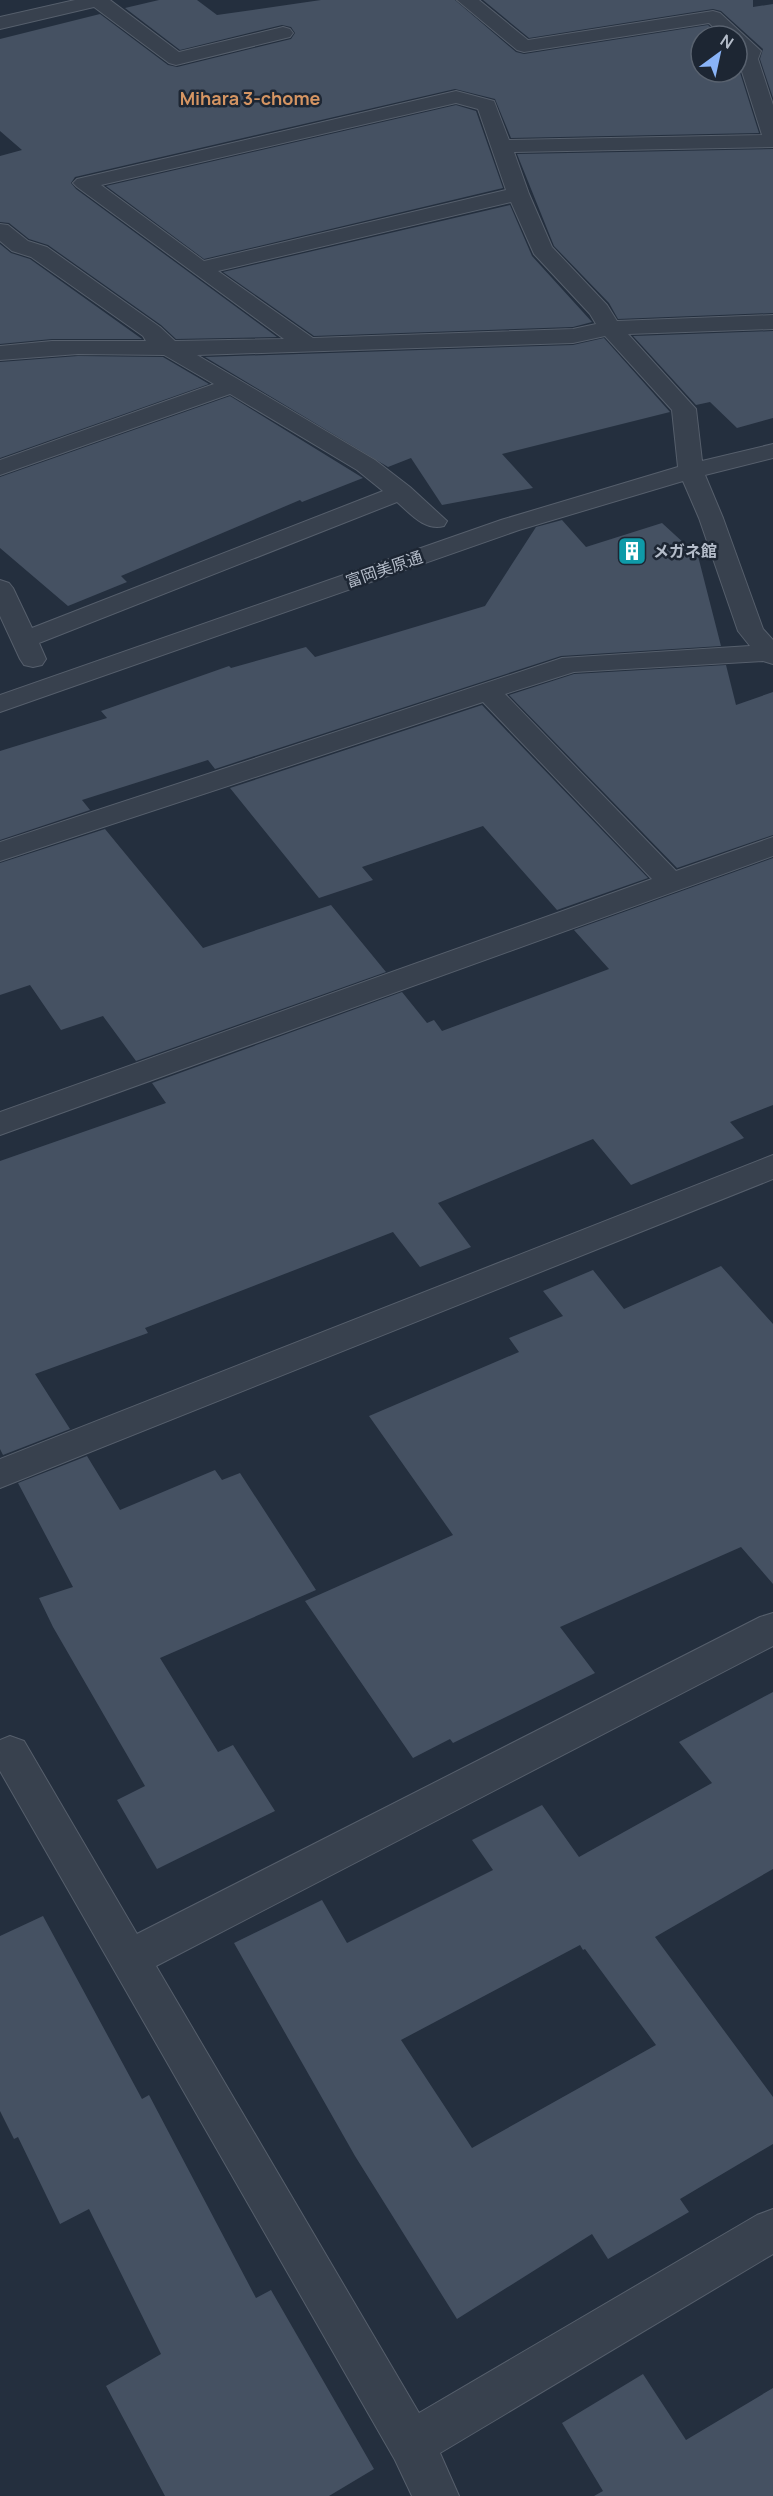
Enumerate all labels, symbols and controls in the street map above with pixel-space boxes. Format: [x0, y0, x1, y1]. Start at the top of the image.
north arrow [689, 24, 749, 84]
text: N [716, 29, 738, 54]
district label: Mihara 3-chome [180, 86, 320, 110]
building icon: メガネ館 [616, 535, 648, 567]
place label: メガネ館 [653, 540, 717, 562]
street label: 富岡美原通 [343, 546, 425, 592]

